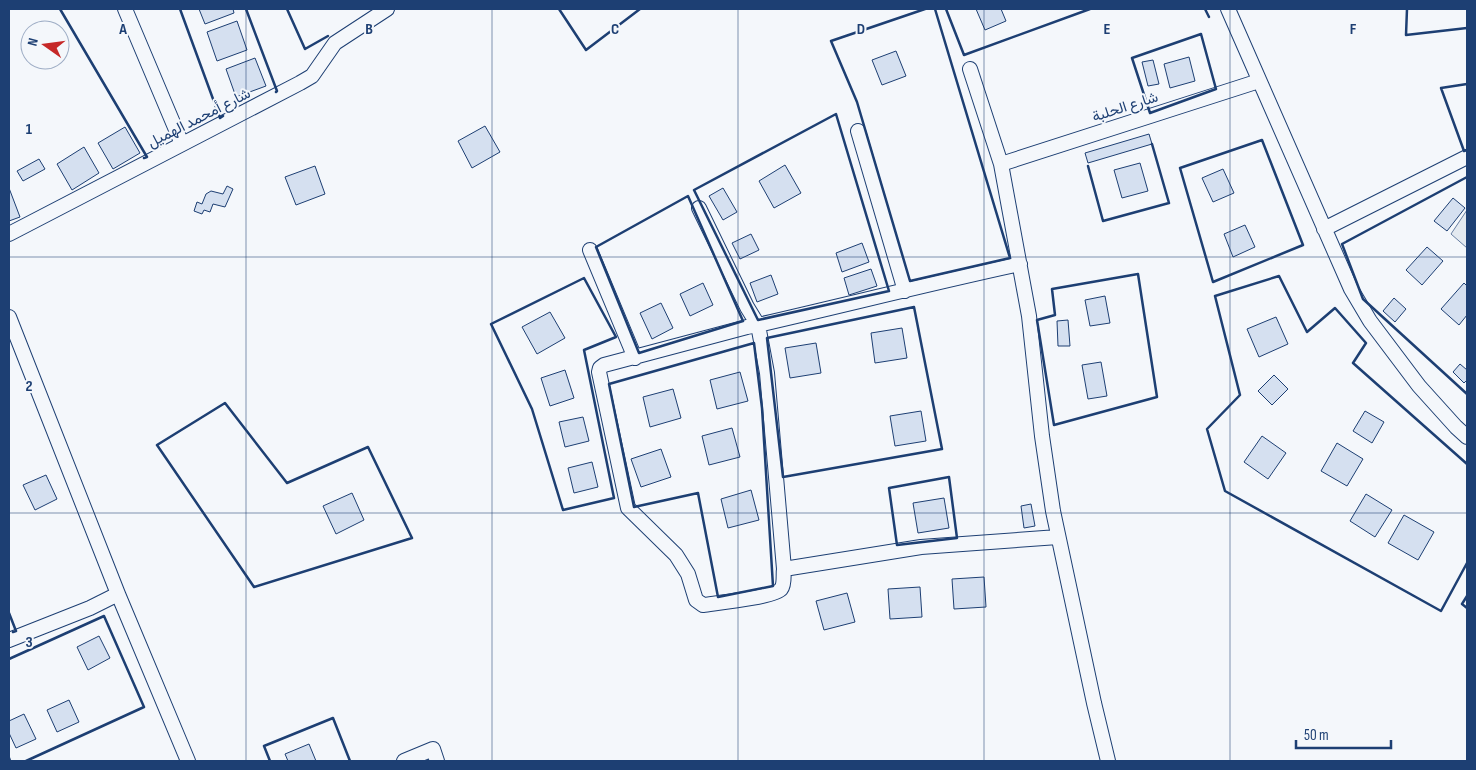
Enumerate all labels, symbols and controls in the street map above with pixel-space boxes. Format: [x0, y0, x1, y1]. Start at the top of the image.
north arrow [20, 20, 70, 70]
text: A [118, 20, 127, 39]
text: B [365, 20, 373, 39]
text: C [611, 20, 619, 39]
text: D [857, 20, 865, 39]
text: E [1104, 20, 1111, 39]
text: F [1350, 20, 1357, 39]
text: N [24, 36, 42, 48]
street label: شارع أمحمد الهميل [144, 84, 254, 153]
street label: شارع الحلبة [1090, 87, 1161, 128]
text: 1 [26, 120, 33, 139]
text: 2 [25, 377, 33, 396]
text: 3 [25, 633, 33, 652]
scale bar [1296, 718, 1391, 750]
text: 50 m [1304, 726, 1329, 745]

